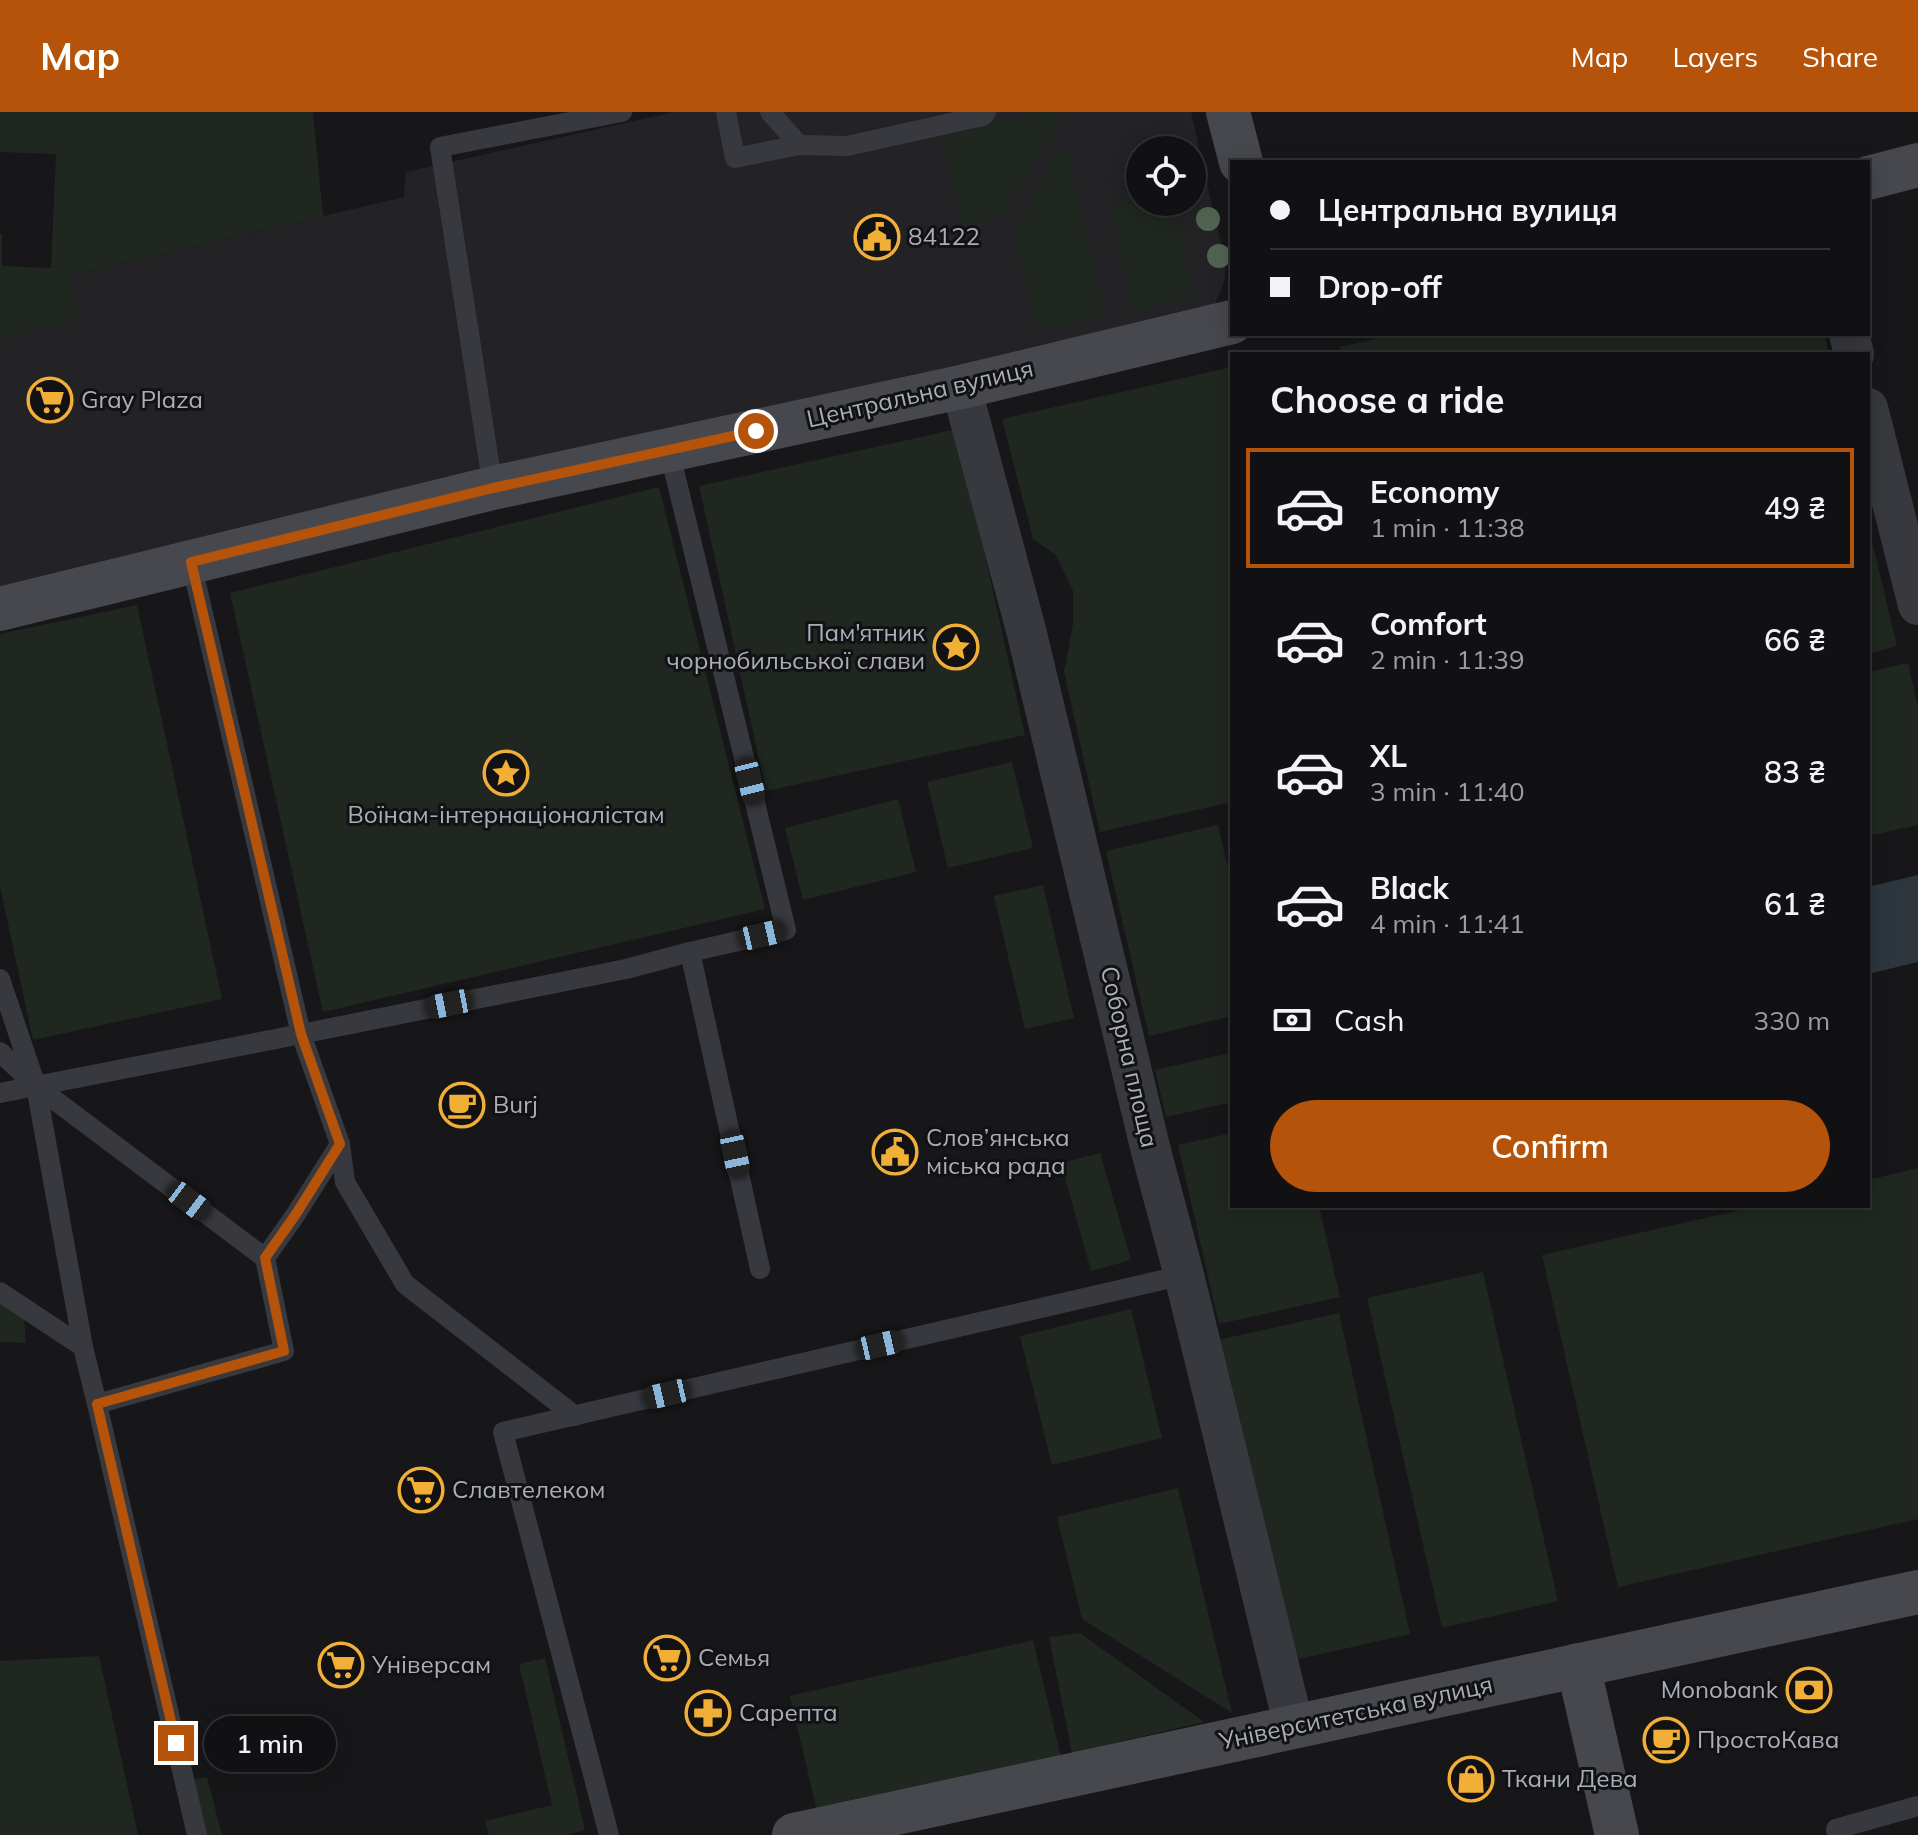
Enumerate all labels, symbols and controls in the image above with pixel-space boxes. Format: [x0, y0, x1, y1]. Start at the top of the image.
text: Map [40, 32, 120, 80]
text: Map [1571, 39, 1628, 74]
text: Layers [1672, 39, 1758, 74]
text: Share [1802, 39, 1878, 74]
map controls [1126, 136, 1206, 216]
button: locate [1126, 136, 1206, 216]
text: Центральна вулиця [1318, 191, 1618, 229]
public building icon: 84122 [853, 213, 901, 261]
place label: 84122 [908, 221, 980, 251]
text: Drop-off [1318, 268, 1442, 306]
street label: Центральна вулиця [804, 352, 1036, 434]
supermarket icon: Gray Plaza [26, 376, 74, 424]
text: Choose a ride [1270, 377, 1504, 422]
place label: Gray Plaza [81, 384, 203, 414]
route start [738, 413, 774, 449]
icon: car [1274, 472, 1346, 544]
text: Economy [1370, 473, 1499, 511]
text: 49 ₴ [1764, 489, 1826, 527]
text: 1 min · 11:38 [1370, 511, 1525, 544]
icon: car [1274, 604, 1346, 676]
text: Comfort [1370, 605, 1487, 643]
place label: Пам'ятник чорнобильської слави [666, 617, 925, 675]
text: 66 ₴ [1764, 621, 1826, 659]
place icon: Пам'ятник чорнобильської слави [932, 623, 980, 671]
text: 2 min · 11:39 [1370, 643, 1525, 676]
icon: car [1274, 736, 1346, 808]
text: XL [1370, 737, 1407, 775]
place icon: Воїнам-інтернаціоналістам [482, 749, 530, 797]
text: 83 ₴ [1764, 753, 1826, 791]
car [733, 755, 767, 807]
text: 3 min · 11:40 [1370, 775, 1525, 808]
place label: Воїнам-інтернаціоналістам [347, 799, 665, 829]
icon: car [1274, 868, 1346, 940]
text: Black [1370, 869, 1449, 907]
text: 61 ₴ [1764, 885, 1826, 923]
text: 4 min · 11:41 [1370, 907, 1525, 940]
car [736, 918, 788, 952]
street label: Соборна площа [1095, 963, 1165, 1150]
car [423, 988, 475, 1020]
icon: cash [1270, 998, 1314, 1042]
text: Cash [1334, 1001, 1405, 1039]
text: 330 m [1754, 1004, 1830, 1037]
cafe icon: Burj [438, 1081, 486, 1129]
place label: Burj [493, 1089, 538, 1119]
button: Confirm [1270, 1100, 1830, 1192]
place label: Слов’янська міська рада [926, 1122, 1070, 1180]
car [718, 1128, 752, 1180]
public building icon: Слов’янська міська рада [871, 1128, 919, 1176]
car [163, 1177, 215, 1225]
car [854, 1328, 906, 1362]
car [641, 1377, 693, 1411]
supermarket icon: Славтелеком [397, 1466, 445, 1514]
place label: Славтелеком [452, 1474, 605, 1504]
supermarket icon: Семья [643, 1634, 691, 1682]
supermarket icon: Універсам [317, 1641, 365, 1689]
place label: Семья [698, 1642, 770, 1672]
place label: Універсам [371, 1649, 491, 1679]
bank icon: Monobank [1785, 1666, 1833, 1714]
street label: Університетська вулиця [1215, 1668, 1495, 1756]
place label: Monobank [1661, 1674, 1779, 1704]
pharmacy icon: Сарепта [684, 1689, 732, 1737]
place label: Сарепта [739, 1697, 838, 1727]
callout: 1 min [204, 1715, 336, 1771]
cafe icon: ПростоКава [1642, 1716, 1690, 1764]
place label: ПростоКава [1697, 1724, 1839, 1754]
route end [158, 1725, 194, 1761]
text: 1 min [236, 1727, 304, 1760]
shop icon: Ткани Дева [1447, 1755, 1495, 1803]
place label: Ткани Дева [1502, 1763, 1638, 1793]

